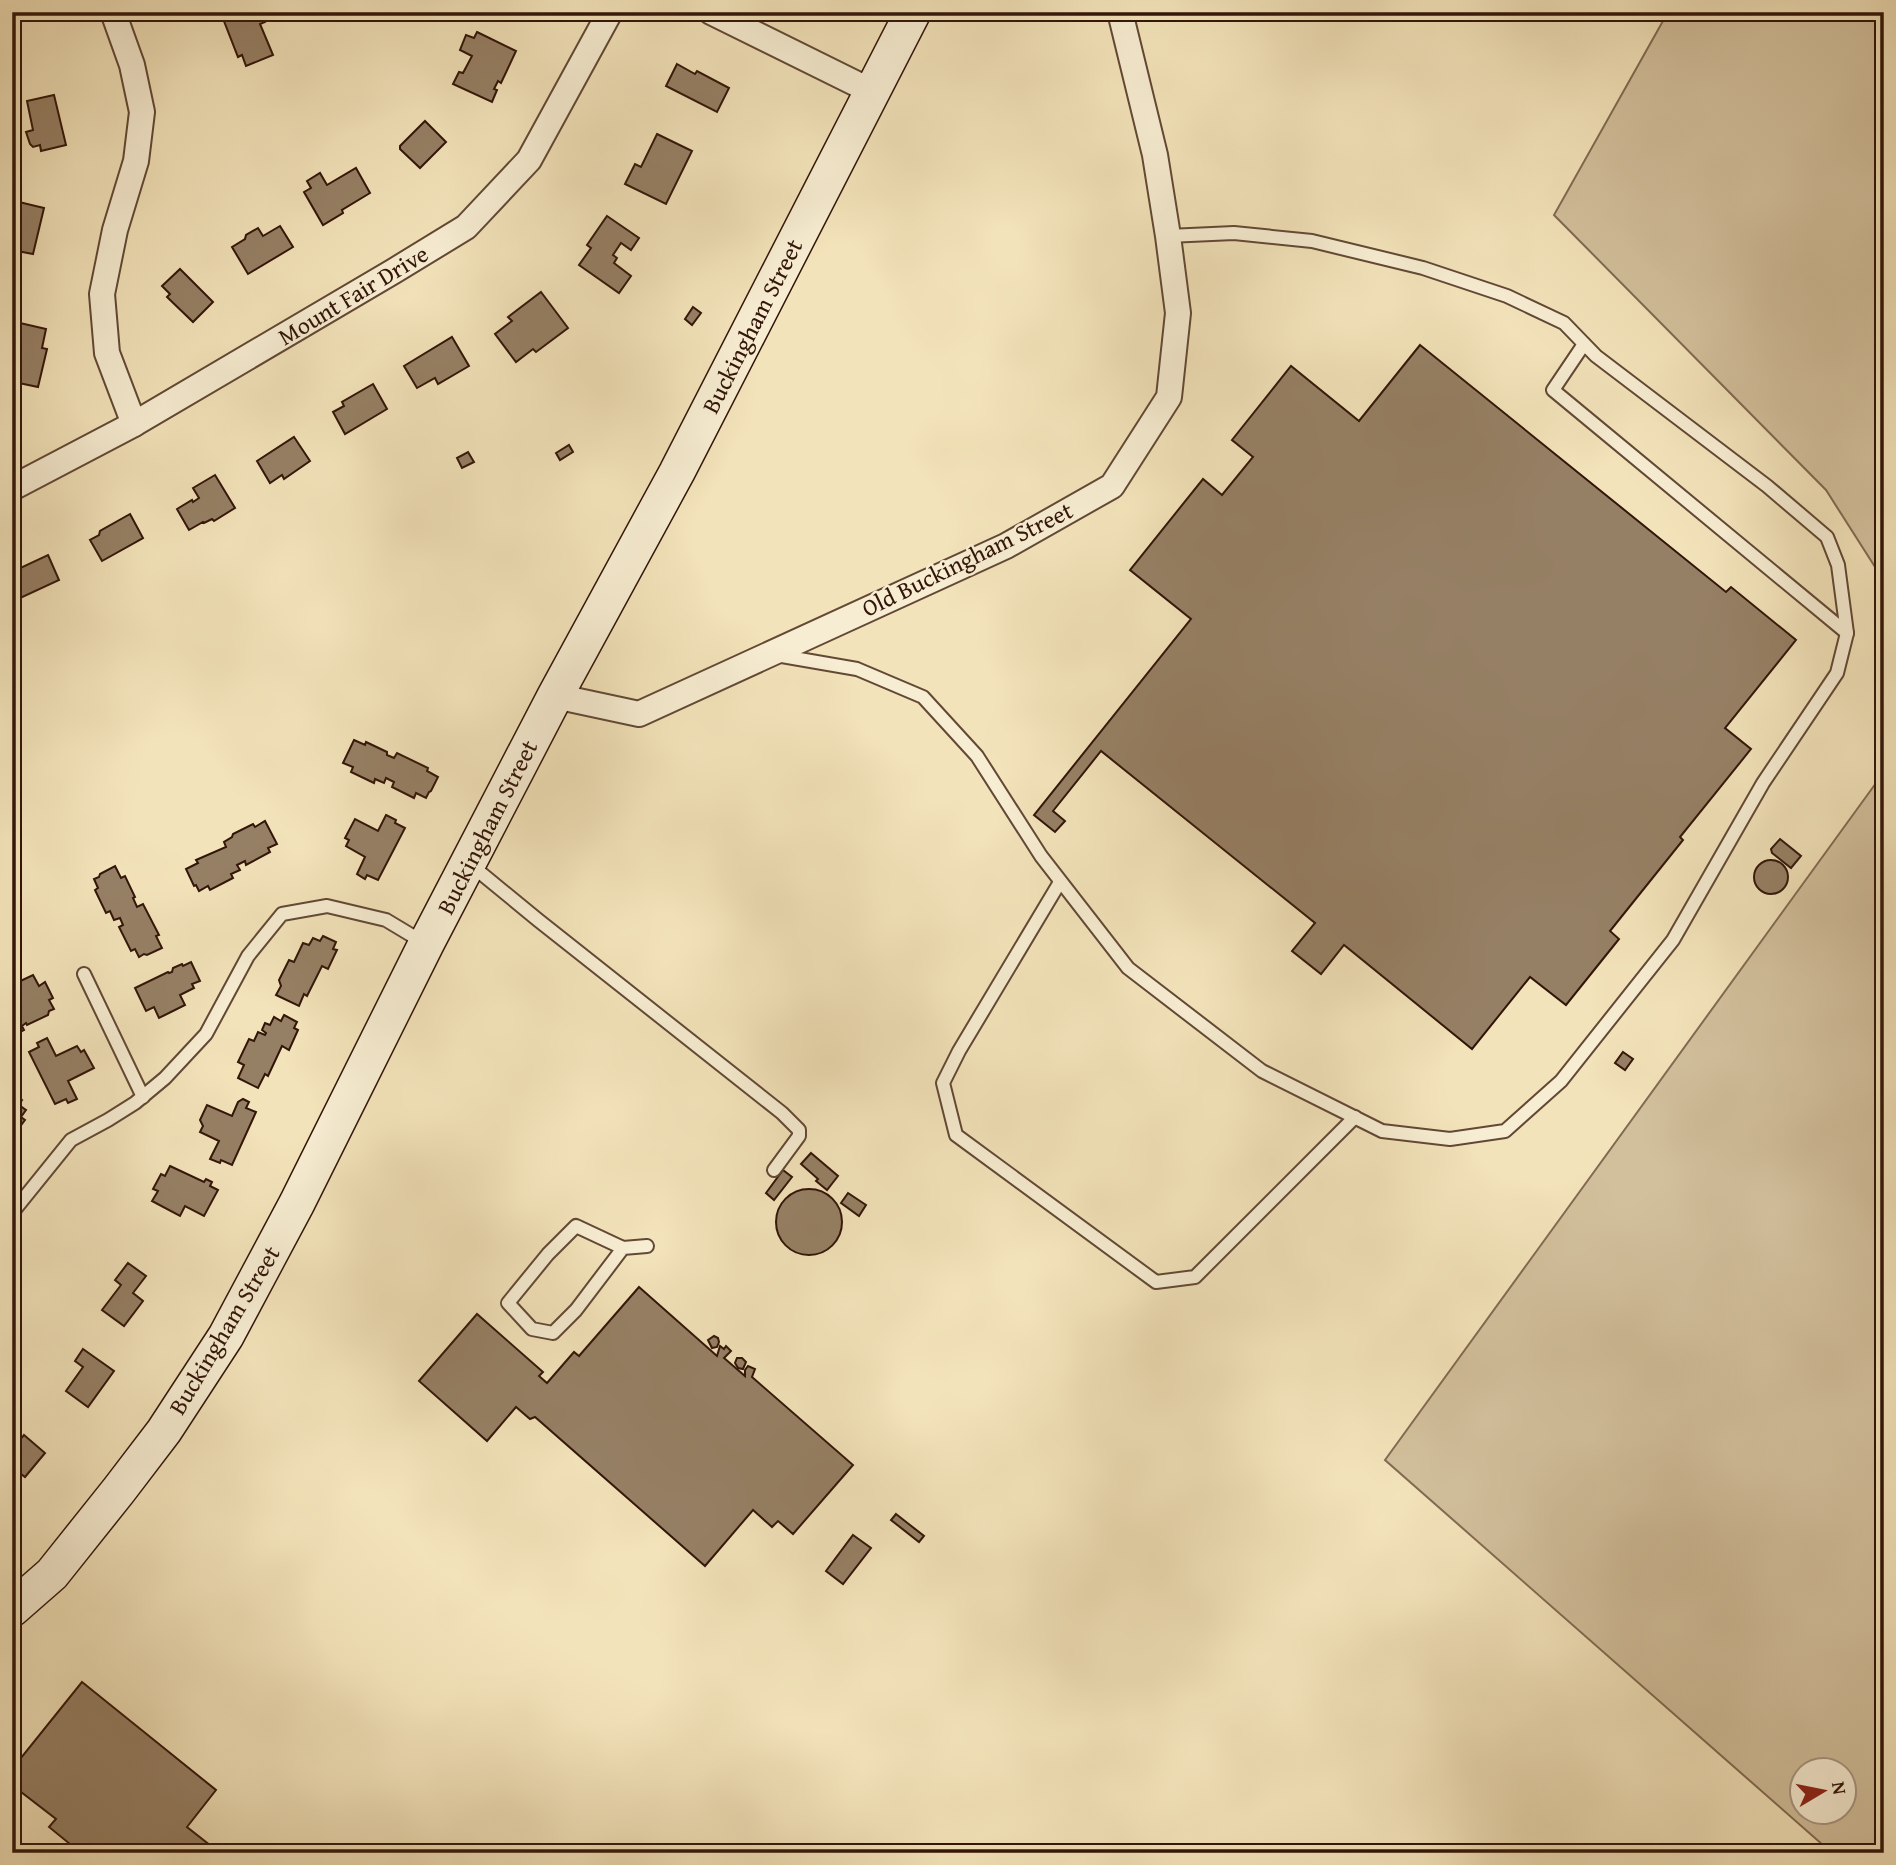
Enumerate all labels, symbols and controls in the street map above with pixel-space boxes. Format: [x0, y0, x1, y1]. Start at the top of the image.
street label: Buckingham Street [693, 232, 811, 419]
street label: Mount Fair Drive [271, 236, 435, 354]
street label: Old Buckingham Street [855, 492, 1079, 625]
street label: Buckingham Street [428, 733, 546, 920]
street label: Buckingham Street [160, 1238, 289, 1421]
north arrow [1787, 1756, 1857, 1826]
text: N [1825, 1779, 1855, 1797]

